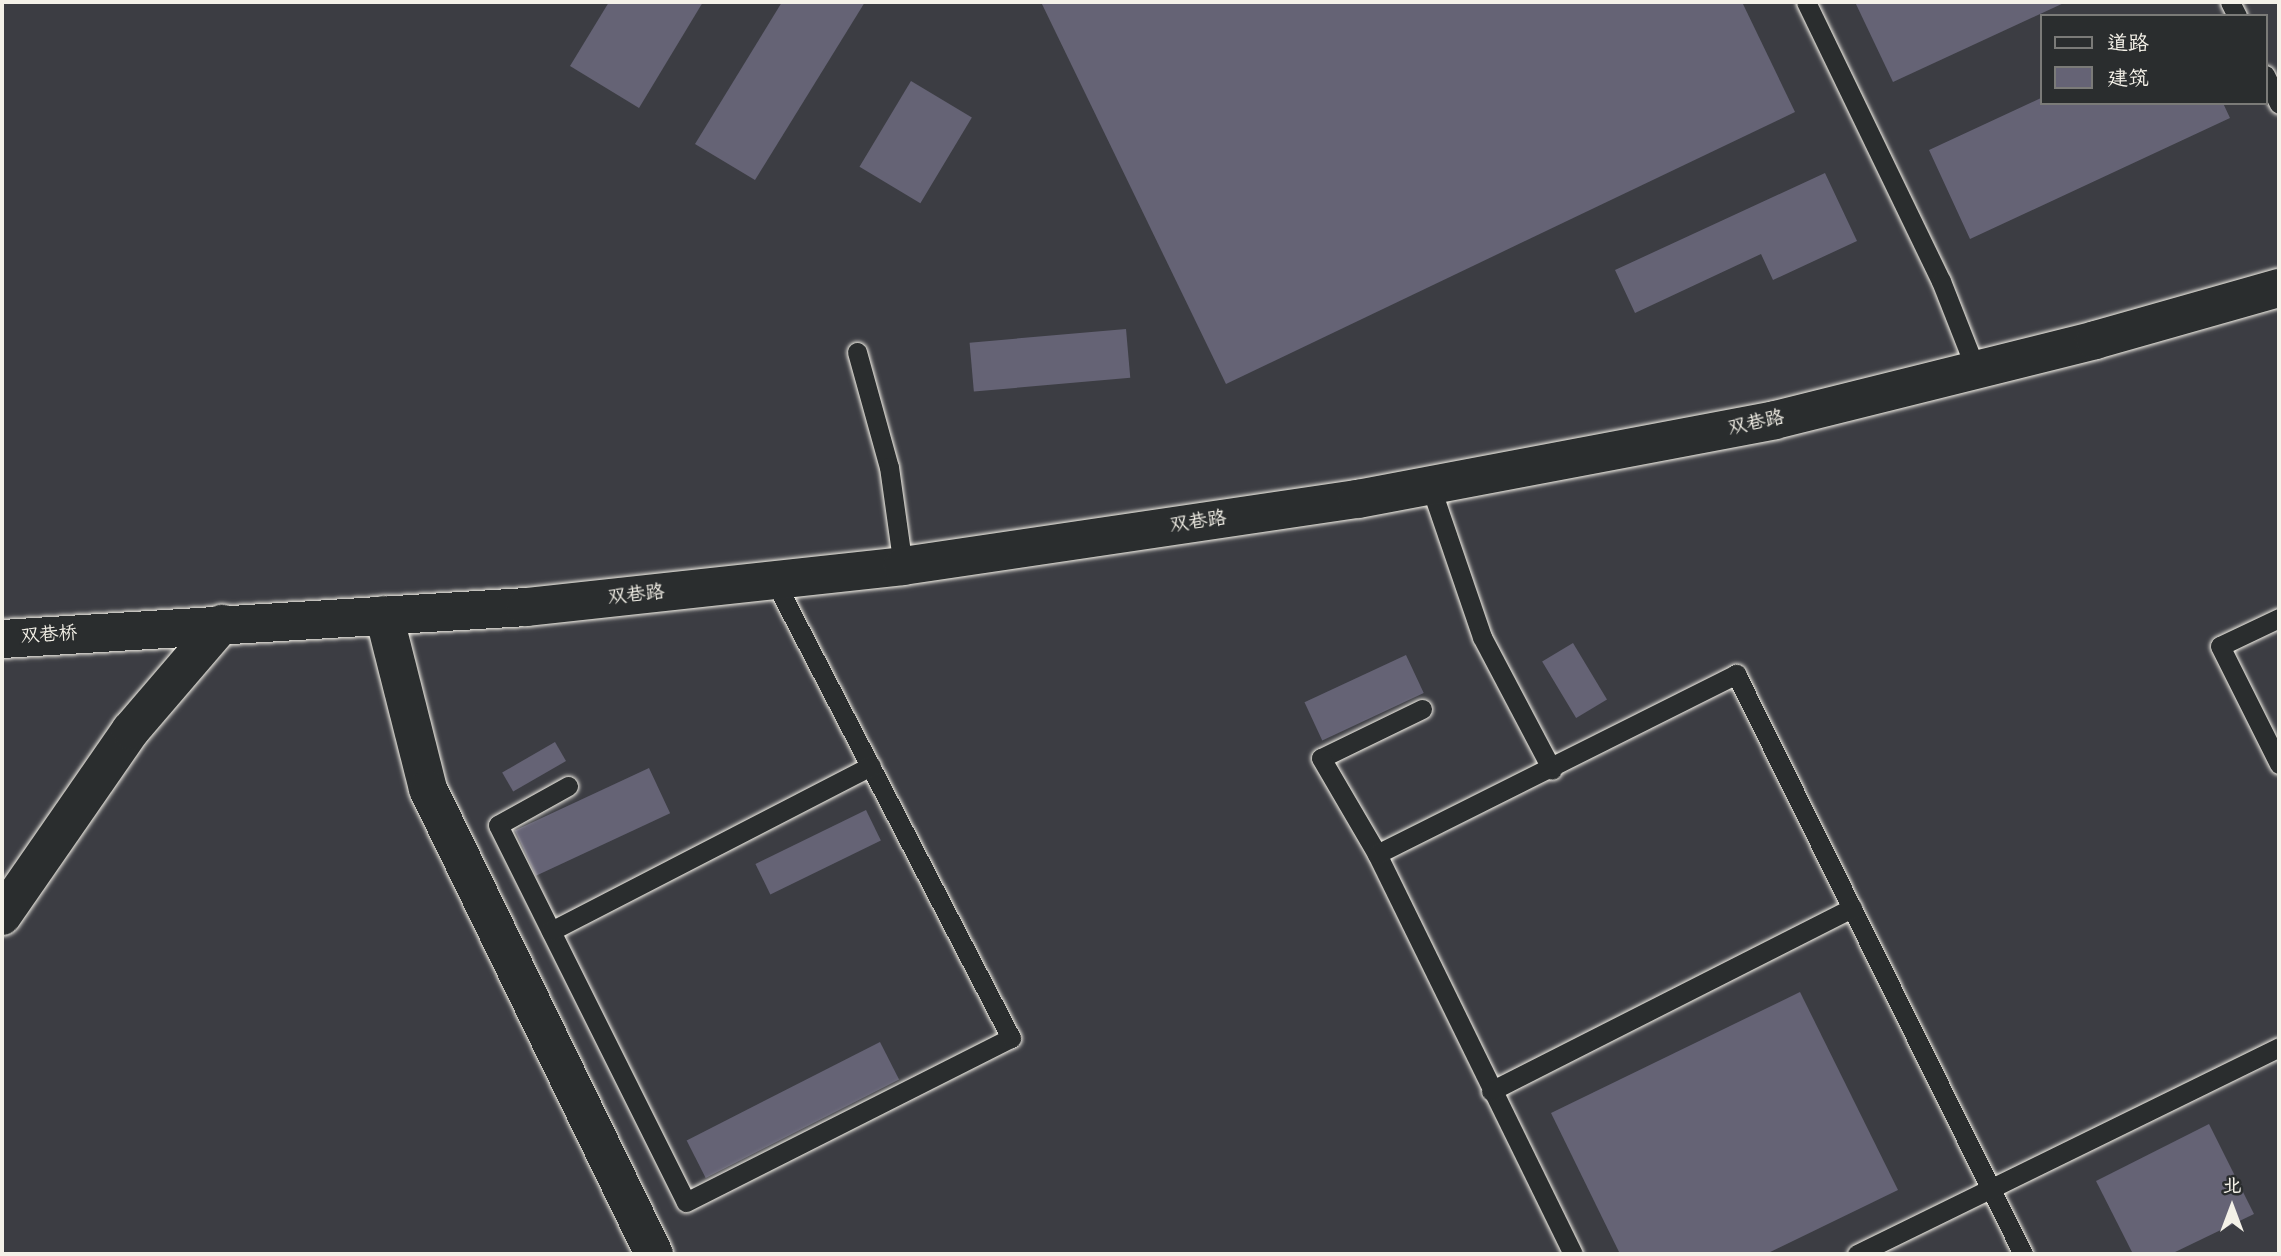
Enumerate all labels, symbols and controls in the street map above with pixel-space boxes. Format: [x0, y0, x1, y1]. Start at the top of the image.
legend [2039, 14, 2267, 105]
text: 道路 [2107, 30, 2149, 57]
text: 建筑 [2107, 65, 2149, 92]
street label: 双巷路 [1726, 406, 1786, 440]
street label: 双巷路 [1168, 507, 1228, 537]
street label: 双巷路 [606, 581, 666, 609]
street label: 双巷桥 [20, 622, 78, 648]
north arrow [2197, 1172, 2267, 1242]
text: 北 [2222, 1174, 2242, 1198]

